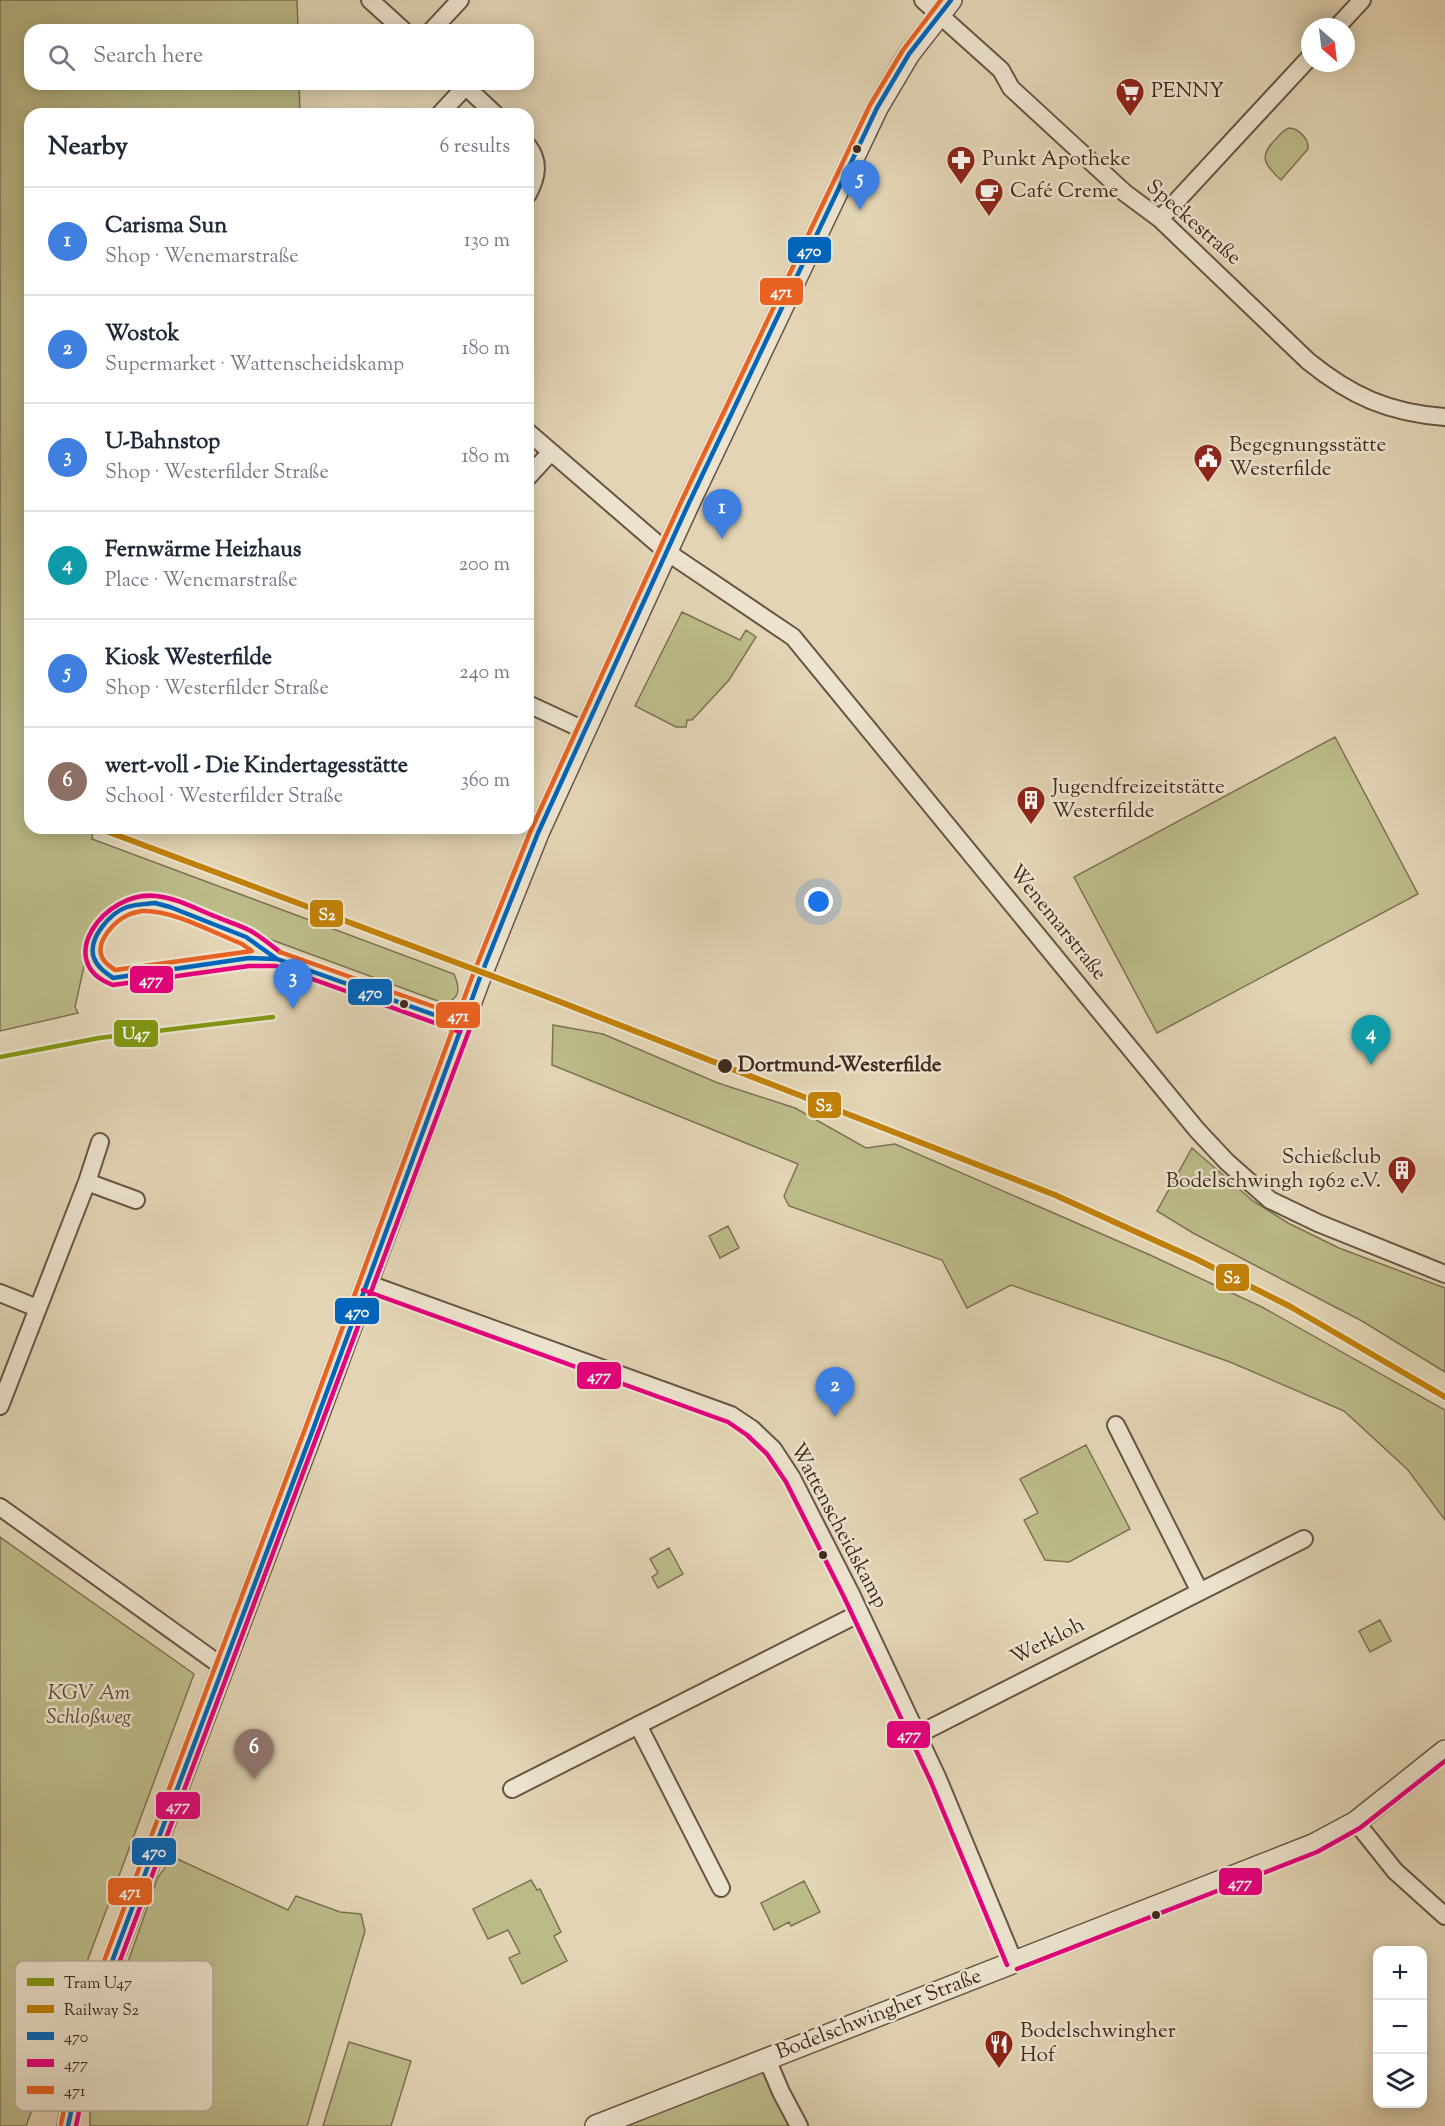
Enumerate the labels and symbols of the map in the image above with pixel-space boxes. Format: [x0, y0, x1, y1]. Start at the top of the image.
north arrow [1301, 18, 1355, 72]
supermarket icon: PENNY [1114, 76, 1146, 118]
place label: PENNY [1151, 77, 1224, 107]
unlabelled marker [851, 143, 863, 155]
pharmacy icon: Punkt Apotheke [945, 144, 977, 186]
place label: Punkt Apotheke [982, 145, 1131, 175]
pin: 5 [840, 160, 880, 210]
street label: Speckestraße [1139, 173, 1247, 273]
cafe icon: Café Creme [973, 176, 1005, 218]
place label: Café Creme [1010, 177, 1119, 207]
line badge: 470 [787, 236, 832, 264]
text: 470 [796, 241, 822, 264]
line badge: 471 [759, 277, 804, 306]
text: 471 [769, 282, 792, 305]
place label: Begegnungsstätte Westerfilde [1229, 431, 1386, 485]
public building icon: Begegnungsstätte Westerfilde [1192, 442, 1224, 484]
pin: 1 [702, 490, 742, 539]
place label: Jugendfreizeitstätte Westerfilde [1051, 773, 1225, 827]
building icon: Jugendfreizeitstätte Westerfilde [1015, 784, 1047, 826]
street label: Wenemarstraße [1001, 859, 1113, 987]
your location [804, 887, 833, 916]
line badge: S2 [309, 899, 344, 928]
text: S2 [319, 905, 336, 928]
pin: 3 [274, 960, 312, 1009]
line badge: 477 [129, 965, 174, 994]
text: 477 [138, 970, 164, 993]
line badge: 470 [347, 978, 393, 1006]
text: 470 [357, 983, 383, 1006]
unlabelled marker [398, 998, 410, 1010]
line badge: 471 [435, 1001, 481, 1029]
text: 471 [446, 1006, 469, 1029]
pin: 4 [1352, 1016, 1390, 1065]
line badge: U47 [113, 1019, 159, 1048]
text: U47 [122, 1024, 151, 1047]
place label: Dortmund-Westerfilde [738, 1051, 942, 1081]
marker: Dortmund-Westerfilde [716, 1057, 734, 1075]
line badge: S2 [807, 1091, 842, 1119]
text: S2 [816, 1096, 833, 1119]
place label: Schießclub Bodelschwingh 1962 e.V. [1166, 1143, 1381, 1197]
building icon: Schießclub Bodelschwingh 1962 e.V. [1386, 1154, 1418, 1196]
line badge: S2 [1215, 1263, 1250, 1292]
text: S2 [1224, 1268, 1241, 1291]
line badge: 470 [334, 1297, 380, 1325]
text: 470 [344, 1302, 370, 1325]
line badge: 477 [576, 1361, 622, 1390]
text: 477 [586, 1366, 612, 1389]
pin: 2 [816, 1368, 854, 1417]
street label: Wattenscheidskamp [782, 1438, 894, 1614]
unlabelled marker [817, 1549, 829, 1561]
street label: Werkloh [1006, 1611, 1090, 1673]
park label: KGV Am Schloßweg [46, 1679, 132, 1733]
line badge: 477 [886, 1720, 931, 1749]
text: 477 [896, 1725, 922, 1748]
pin: 6 [234, 1730, 274, 1779]
line badge: 477 [155, 1791, 201, 1820]
text: 477 [165, 1796, 191, 1819]
line badge: 470 [131, 1837, 177, 1866]
text: 470 [141, 1842, 167, 1865]
line badge: 477 [1218, 1867, 1263, 1896]
text: 477 [1227, 1873, 1253, 1896]
line badge: 471 [107, 1877, 153, 1906]
text: 471 [118, 1882, 141, 1905]
unlabelled marker [1150, 1909, 1162, 1921]
legend [15, 1961, 213, 2111]
street label: Bodelschwingher Straße [772, 1962, 986, 2068]
text: Tram U47 [64, 1973, 132, 1996]
text: Railway S2 [64, 2000, 140, 2023]
place label: Bodelschwingher Hof [1020, 2017, 1176, 2071]
text: 470 [64, 2027, 88, 2050]
restaurant icon: Bodelschwingher Hof [983, 2028, 1015, 2070]
text: 477 [64, 2054, 88, 2077]
text: 471 [64, 2081, 86, 2104]

